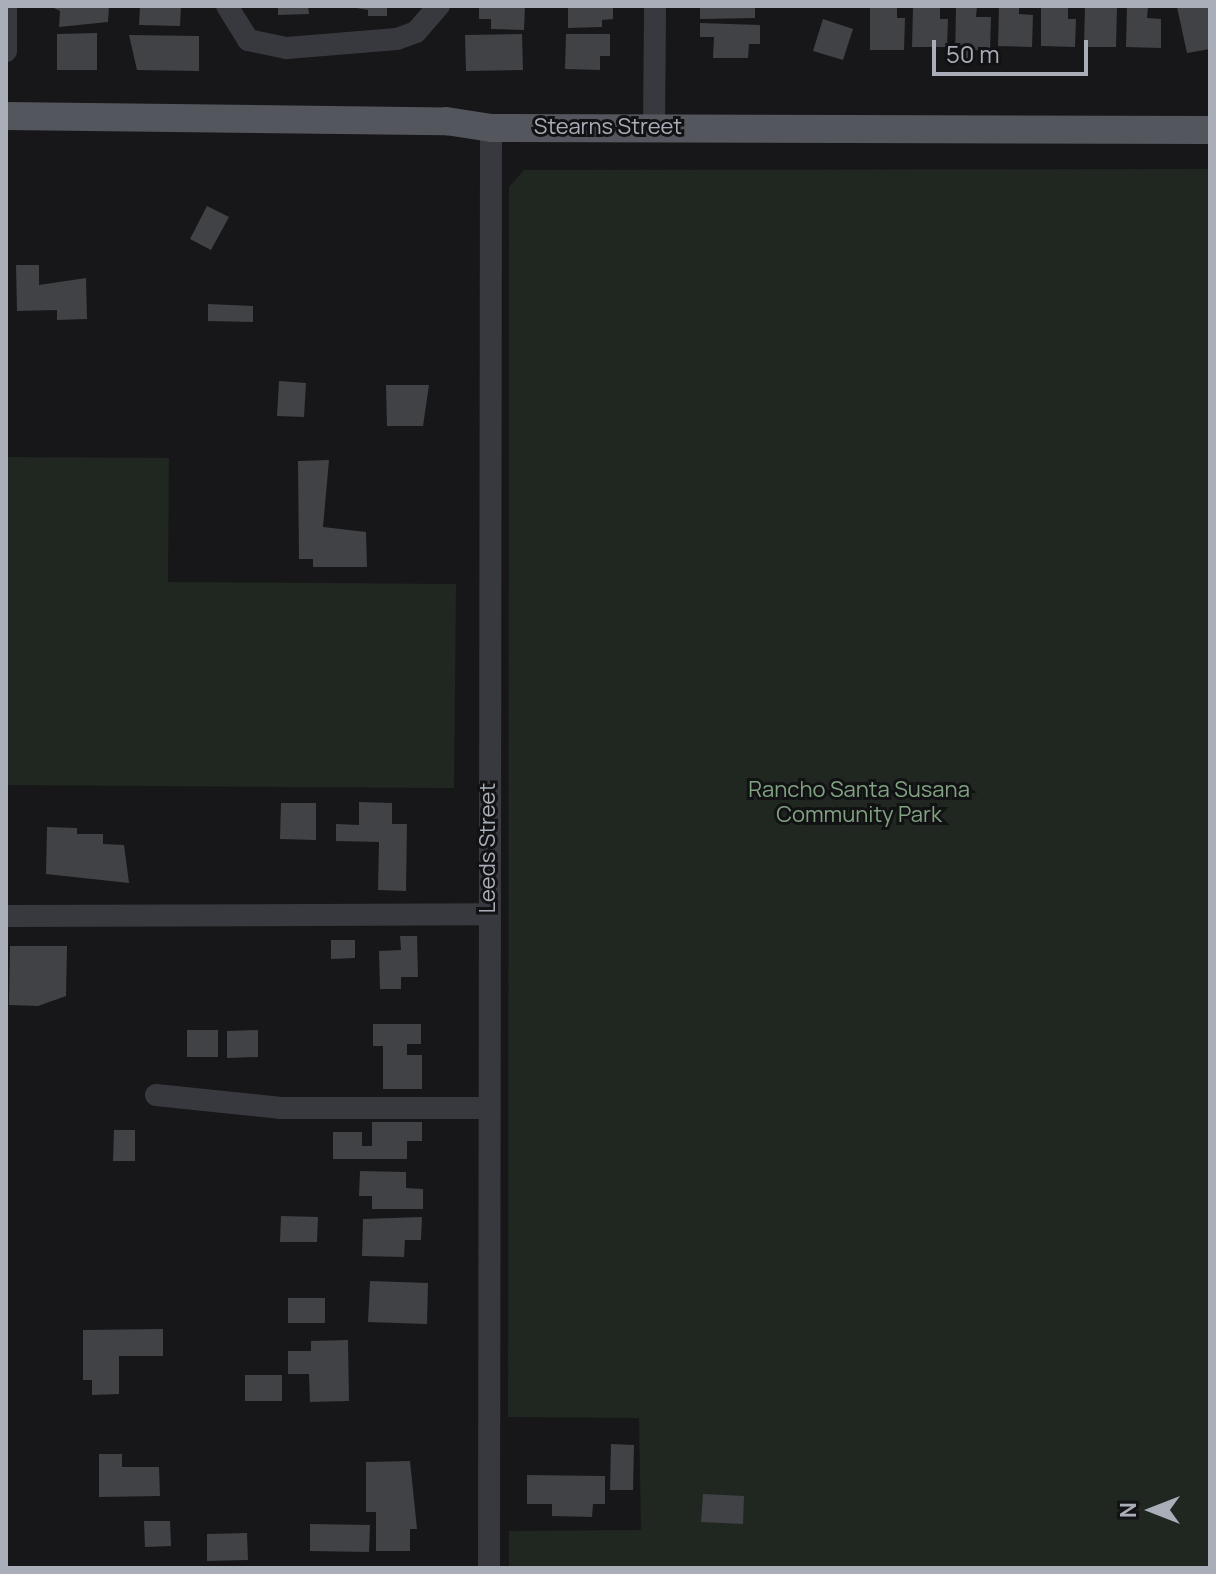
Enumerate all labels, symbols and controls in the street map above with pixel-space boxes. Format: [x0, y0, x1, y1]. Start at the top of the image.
scale bar [936, 24, 1092, 74]
text: 50 m [946, 37, 1000, 70]
street label: Stearns Street [534, 114, 682, 140]
park label: Rancho Santa Susana Community Park [748, 776, 970, 828]
street label: Leeds Street [475, 783, 501, 913]
north arrow [1112, 1470, 1192, 1550]
text: N [1113, 1502, 1143, 1518]

